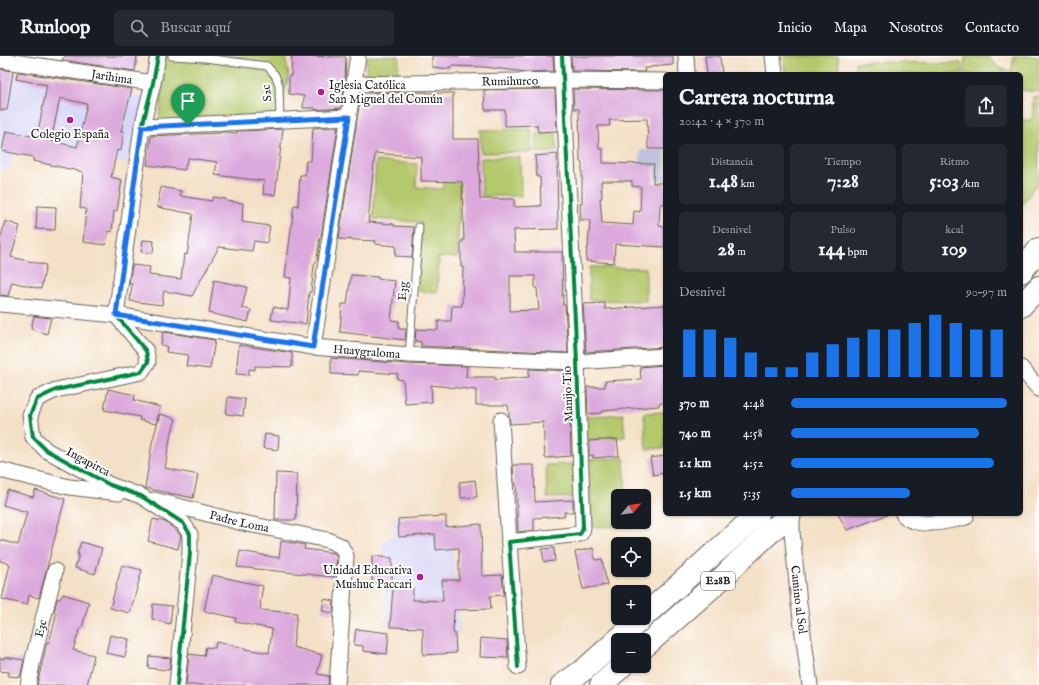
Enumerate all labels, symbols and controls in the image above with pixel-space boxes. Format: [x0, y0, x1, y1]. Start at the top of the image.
search box [114, 10, 394, 46]
text: Runloop [20, 16, 90, 40]
icon: search [128, 17, 150, 39]
text: Buscar aquí [160, 18, 231, 37]
text: Inicio [777, 19, 812, 37]
text: Mapa [834, 19, 867, 37]
text: Nosotros [889, 19, 943, 37]
text: Contacto [965, 19, 1019, 37]
street label: Jarihima [88, 66, 134, 87]
street label: Rumihurco [482, 73, 539, 89]
place label: Iglesia Católica San Miguel del Común [329, 78, 443, 107]
pin [171, 84, 205, 125]
street label: S2c [259, 84, 275, 102]
text: Carrera nocturna [679, 84, 834, 112]
button: share [965, 85, 1007, 127]
marker: Iglesia Católica San Miguel del Común [316, 87, 326, 97]
icon: arrive [177, 90, 199, 112]
text: 20:42 · 4 × 370 m [679, 113, 764, 130]
marker: Colegio España [65, 115, 75, 125]
place label: Colegio España [31, 127, 110, 143]
text: Distancia [710, 155, 753, 169]
text: Tiempo [825, 155, 861, 169]
text: Ritmo [940, 155, 969, 169]
text: 1.48 [709, 169, 738, 194]
text: 7:28 [827, 169, 859, 194]
text: 5:03 [929, 169, 959, 194]
text: km [738, 177, 755, 191]
text: /km [959, 177, 980, 191]
text: Desnivel [712, 223, 751, 237]
text: Pulso [831, 223, 855, 237]
text: kcal [945, 223, 964, 237]
text: 28 [718, 237, 735, 262]
text: 144 [818, 237, 845, 262]
text: 109 [941, 237, 967, 262]
text: m [735, 245, 746, 259]
text: bpm [845, 245, 868, 259]
street label: E3g [395, 280, 411, 301]
text: Desnivel [679, 284, 726, 301]
text: 90–97 m [966, 284, 1007, 301]
street label: Huaygraloma [332, 341, 402, 362]
street label: Manijo Tio [560, 365, 576, 422]
text: 370 m [679, 395, 709, 412]
text: 4:48 [743, 395, 764, 412]
text: 740 m [679, 425, 711, 442]
text: 4:58 [743, 425, 763, 442]
street label: Ingapirca [63, 444, 113, 481]
text: 1.1 km [679, 455, 711, 472]
text: 4:52 [743, 455, 764, 472]
text: 1.5 km [679, 485, 711, 502]
text: 5:35 [743, 485, 761, 502]
north arrow [611, 489, 651, 529]
map controls [611, 489, 651, 673]
street label: Padre Loma [208, 507, 271, 536]
button: locate [611, 537, 651, 577]
place label: Unidad Educativa Mushuc Paccari [323, 563, 413, 592]
street label: Camino al Sol [788, 565, 811, 635]
marker: Unidad Educativa Mushuc Paccari [415, 572, 425, 582]
road number: E28B [701, 572, 735, 590]
button: + [611, 585, 651, 625]
street label: E3c [31, 618, 50, 639]
button: − [611, 633, 651, 673]

